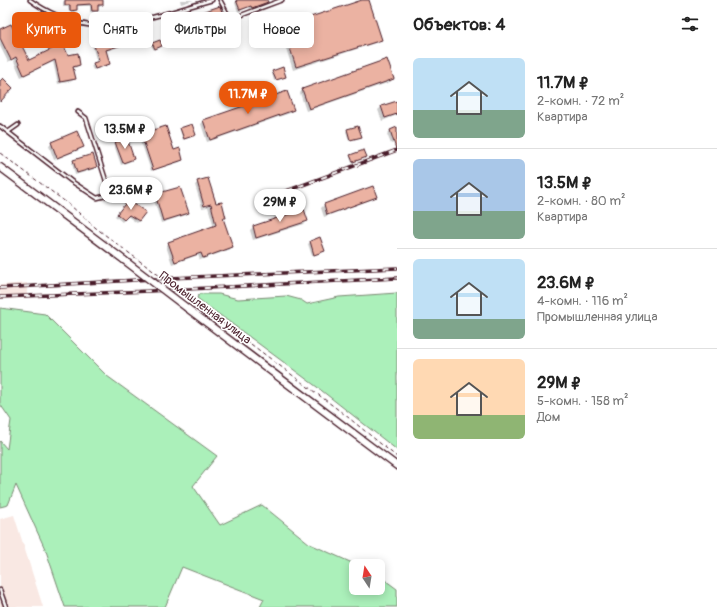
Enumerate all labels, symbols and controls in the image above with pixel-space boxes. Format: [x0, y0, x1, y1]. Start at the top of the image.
chip: Купить [12, 12, 81, 48]
chip: Снять [89, 12, 153, 48]
chip: Фильтры [161, 12, 241, 48]
chip: Новое [249, 12, 314, 48]
icon: filters [679, 13, 701, 35]
text: Объектов: 4 [413, 14, 505, 35]
text: 11.7M ₽ [537, 72, 589, 93]
icon: home [445, 74, 493, 122]
pin: 11.7M ₽ [211, 81, 285, 115]
text: 11.7M ₽ [228, 86, 268, 102]
text: 2-комн. · 72 m² [537, 93, 624, 109]
text: Квартира [537, 109, 588, 125]
pin: 13.5M ₽ [88, 116, 162, 150]
text: 13.5M ₽ [104, 121, 146, 137]
text: 13.5M ₽ [537, 172, 592, 193]
icon: home [445, 175, 493, 223]
pin: 23.6M ₽ [94, 177, 168, 211]
text: 23.6M ₽ [109, 182, 153, 198]
pin: 29M ₽ [252, 189, 308, 223]
text: 2-комн. · 80 m² [537, 193, 625, 209]
text: 29M ₽ [263, 194, 297, 210]
text: Квартира [537, 209, 588, 225]
street label: Промышленная улица [156, 269, 254, 348]
text: 23.6M ₽ [537, 272, 595, 293]
icon: home [445, 275, 493, 323]
text: 4-комн. · 116 m² [537, 293, 628, 309]
text: Промышленная улица [537, 309, 658, 325]
text: 29M ₽ [537, 372, 581, 393]
icon: home [445, 375, 493, 423]
text: 5-комн. · 158 m² [537, 393, 629, 409]
text: Дом [537, 409, 560, 425]
north arrow [349, 559, 385, 595]
map controls [349, 559, 385, 595]

